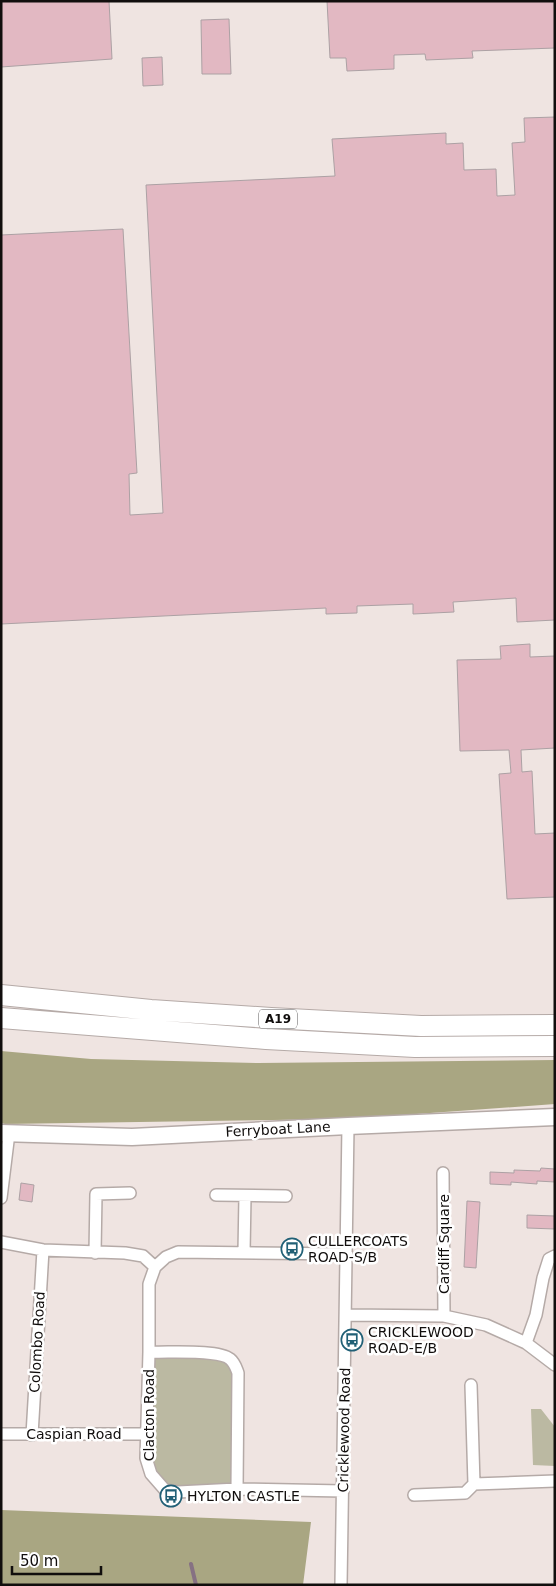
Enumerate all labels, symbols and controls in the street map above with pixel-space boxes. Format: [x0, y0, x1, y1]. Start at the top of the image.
road number: A19 [259, 1010, 297, 1028]
street label: Ferryboat Lane [225, 1118, 331, 1140]
street label: Cardiff Square [436, 1194, 452, 1294]
place label: CULLERCOATS ROAD-S/B [308, 1233, 408, 1265]
bus stop icon: CULLERCOATS ROAD-S/B [280, 1237, 304, 1261]
street label: Colombo Road [26, 1291, 48, 1393]
place label: CRICKLEWOOD ROAD-E/B [368, 1324, 474, 1356]
bus stop icon: CRICKLEWOOD ROAD-E/B [340, 1328, 364, 1352]
street label: Cricklewood Road [335, 1367, 353, 1493]
street label: Clacton Road [141, 1369, 157, 1461]
street label: Caspian Road [26, 1426, 122, 1442]
bus stop icon: HYLTON CASTLE [159, 1484, 183, 1508]
place label: HYLTON CASTLE [187, 1488, 300, 1504]
scale bar [12, 1544, 101, 1576]
text: 50 m [20, 1552, 58, 1570]

